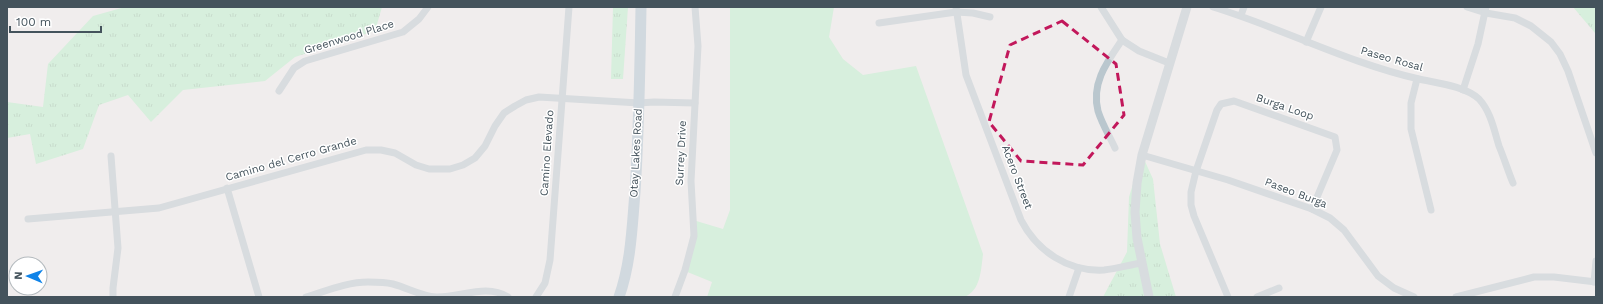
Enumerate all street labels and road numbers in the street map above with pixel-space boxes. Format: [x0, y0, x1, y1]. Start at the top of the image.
street label: Greenwood Place [302, 17, 396, 57]
street label: Paseo Rosal [1359, 44, 1425, 74]
street label: Burga Loop [1254, 91, 1316, 123]
street label: Otay Lakes Road [627, 108, 645, 198]
street label: Camino Elevado [538, 110, 556, 196]
street label: Surrey Drive [673, 120, 689, 186]
street label: Camino del Cerro Grande [224, 134, 358, 184]
street label: Acero Street [999, 143, 1035, 211]
street label: Paseo Burga [1263, 175, 1329, 211]

